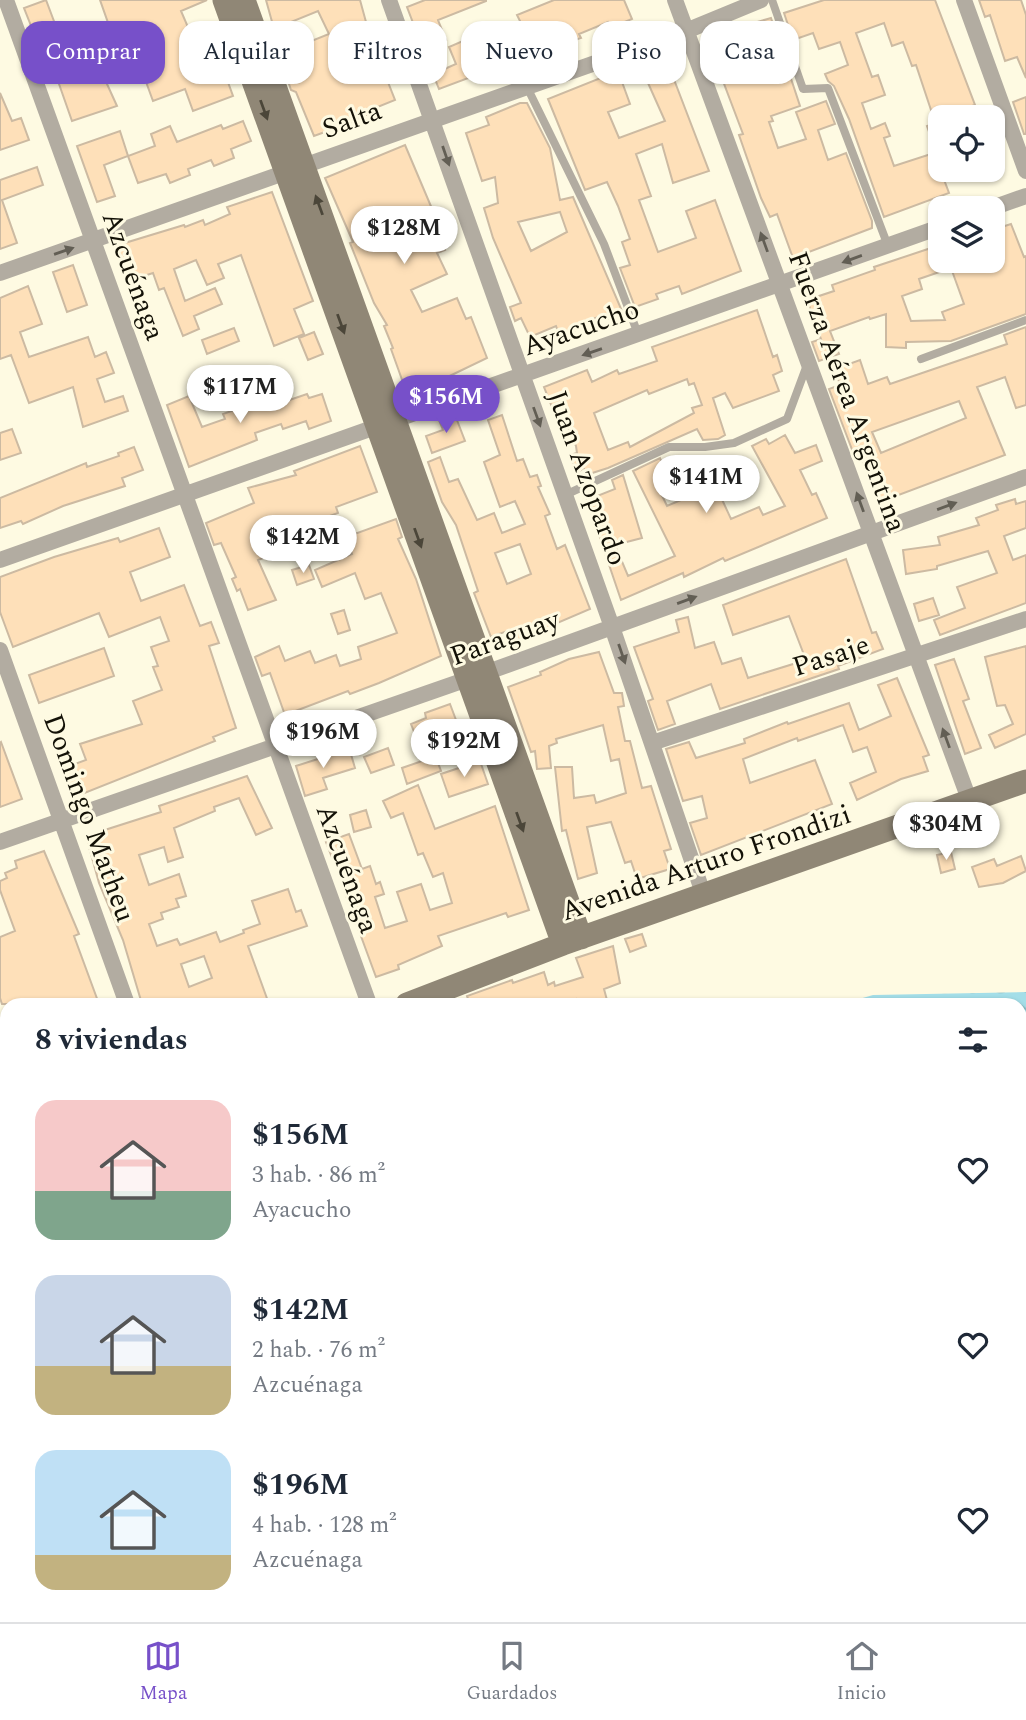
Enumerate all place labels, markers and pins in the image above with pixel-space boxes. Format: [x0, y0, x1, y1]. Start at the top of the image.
pin: $128M [355, 206, 453, 266]
pin: $117M [191, 366, 289, 425]
pin: $156M [397, 376, 495, 435]
pin: $141M [657, 456, 755, 515]
pin: $142M [254, 516, 352, 575]
pin: $196M [274, 710, 372, 770]
pin: $192M [415, 720, 513, 779]
pin: $304M [897, 802, 995, 862]

